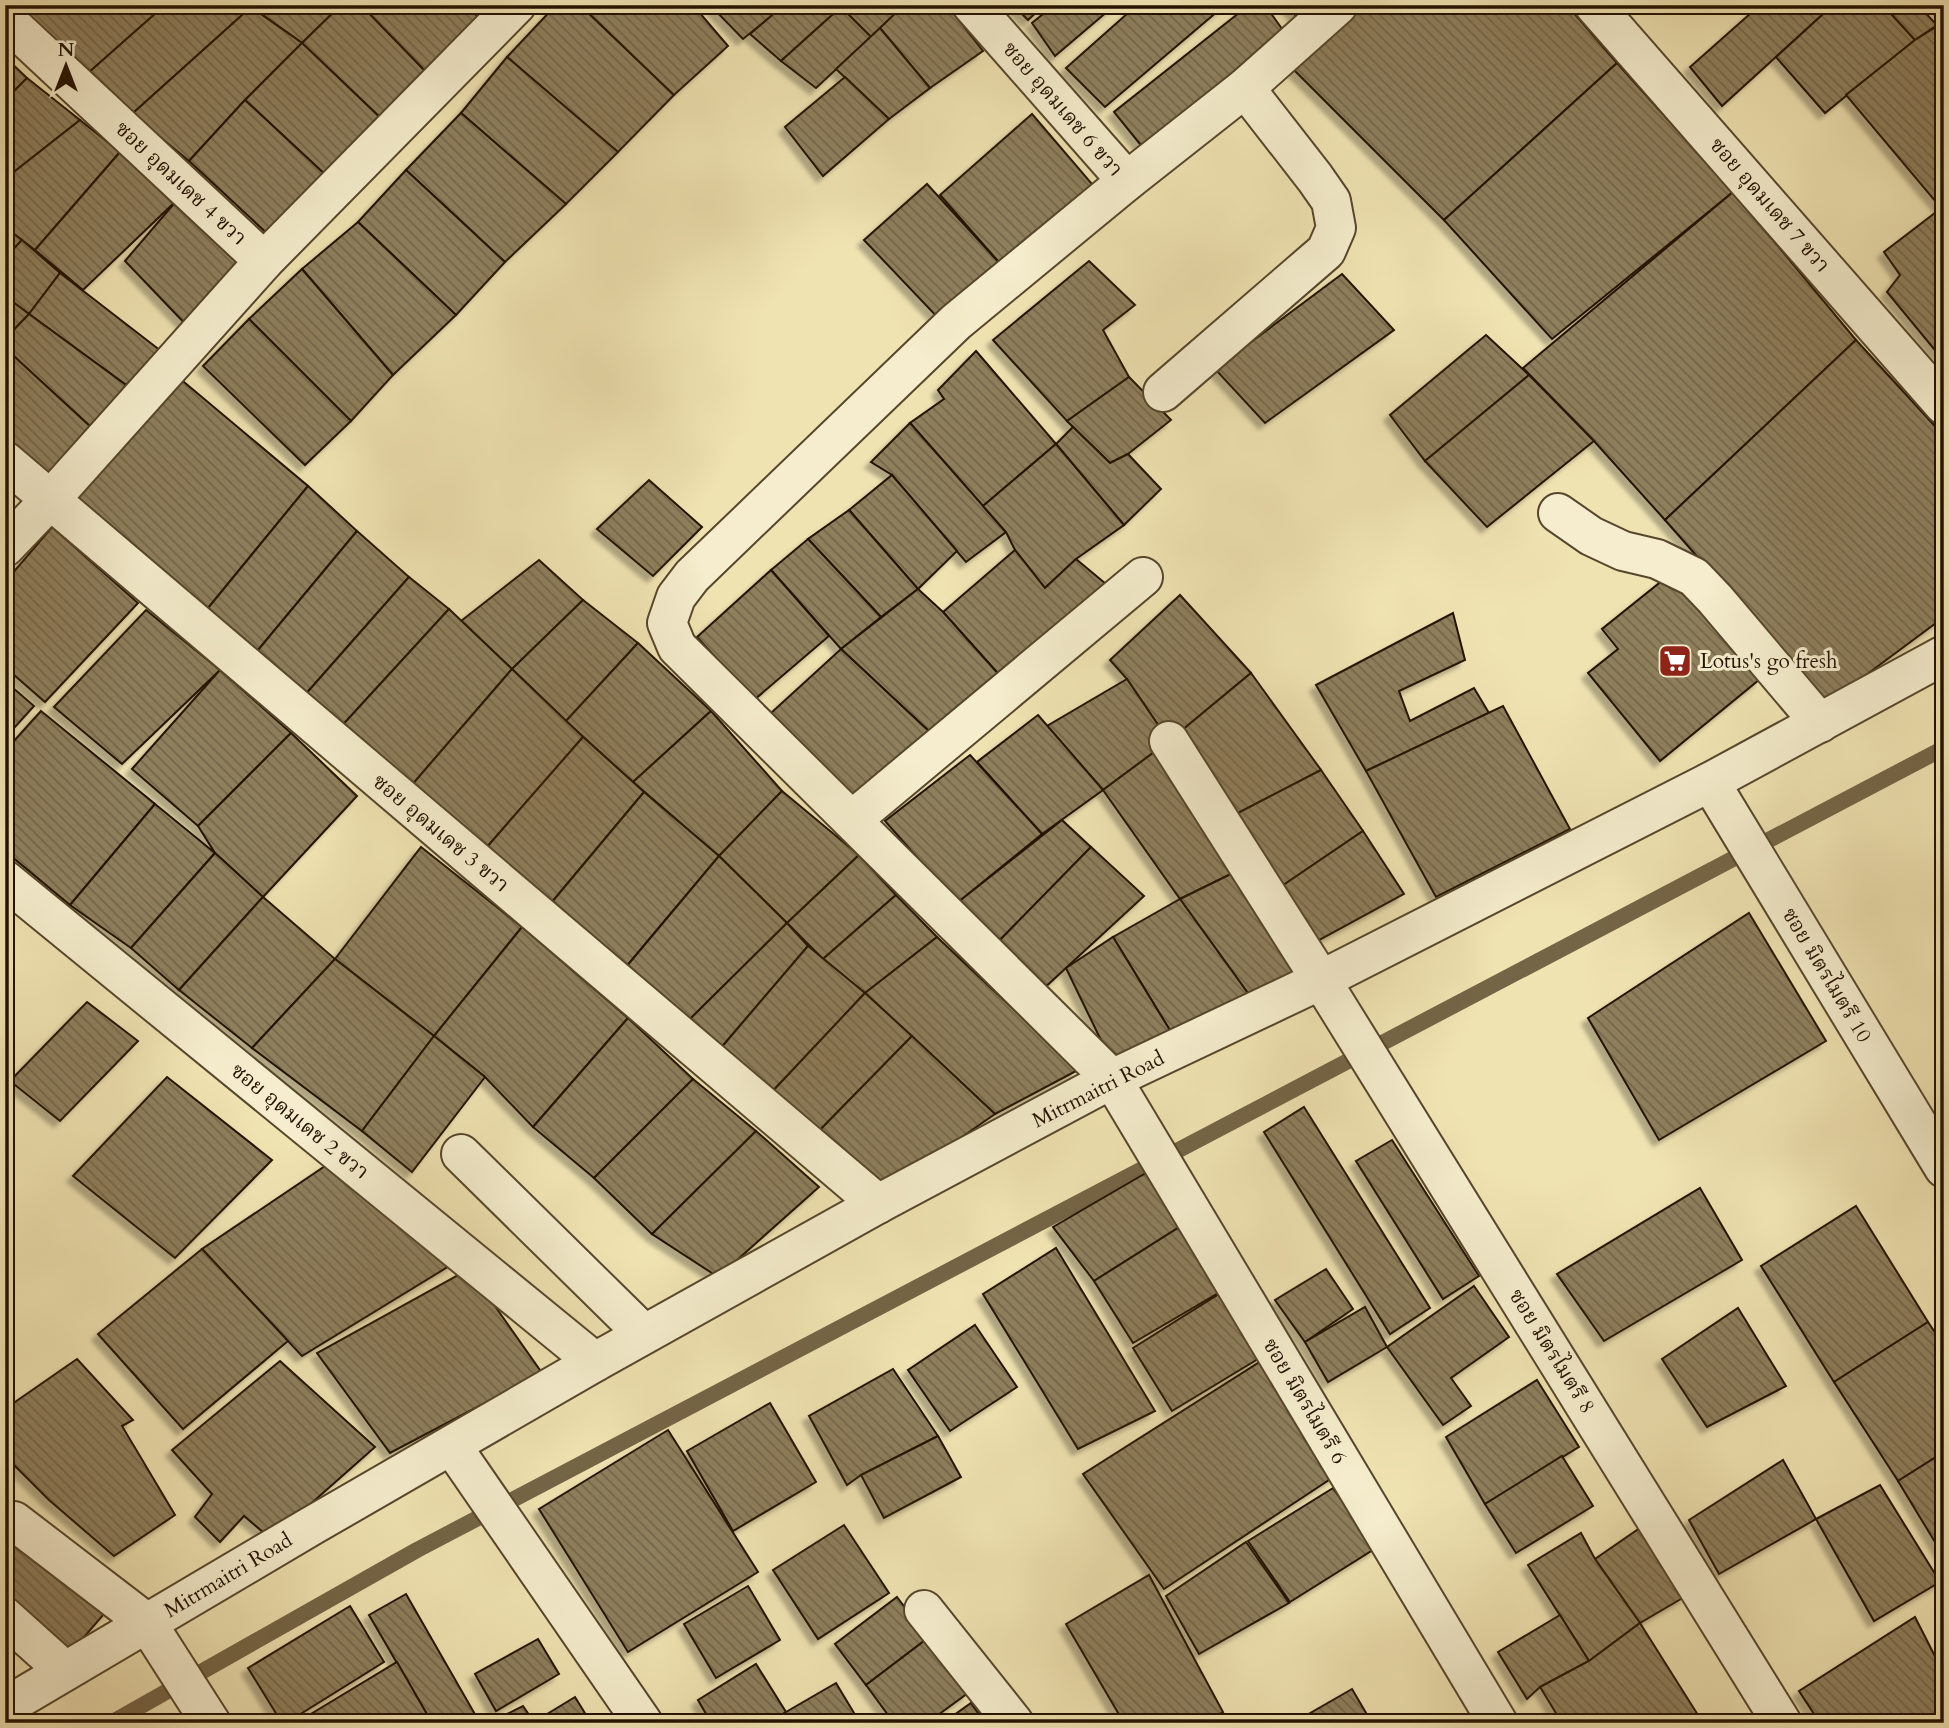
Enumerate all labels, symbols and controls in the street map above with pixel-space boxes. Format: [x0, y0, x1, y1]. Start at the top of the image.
north arrow [32, 32, 102, 102]
street label: ซอย อุดมเดช 6 ขวา [996, 36, 1129, 183]
text: N [58, 37, 75, 63]
street label: ซอย อุดมเดช 4 ขวา [108, 115, 253, 252]
street label: ซอย อุดมเดช 7 ขวา [1703, 132, 1836, 279]
supermarket icon: Lotus's go fresh [1656, 642, 1694, 680]
place label: Lotus's go fresh [1700, 647, 1838, 676]
street label: ซอย อุดมเดช 3 ขวา [366, 768, 515, 899]
street label: ซอย มิตรไมตรี 10 [1775, 902, 1879, 1048]
street label: Mitrmaitri Road [1027, 1044, 1169, 1135]
street label: ซอย อุดมเดช 2 ขวา [224, 1057, 375, 1186]
street label: ซอย มิตรไมตรี 8 [1502, 1283, 1602, 1419]
street label: ซอย มิตรไมตรี 6 [1256, 1332, 1354, 1470]
street label: Mitrmaitri Road [159, 1526, 298, 1625]

